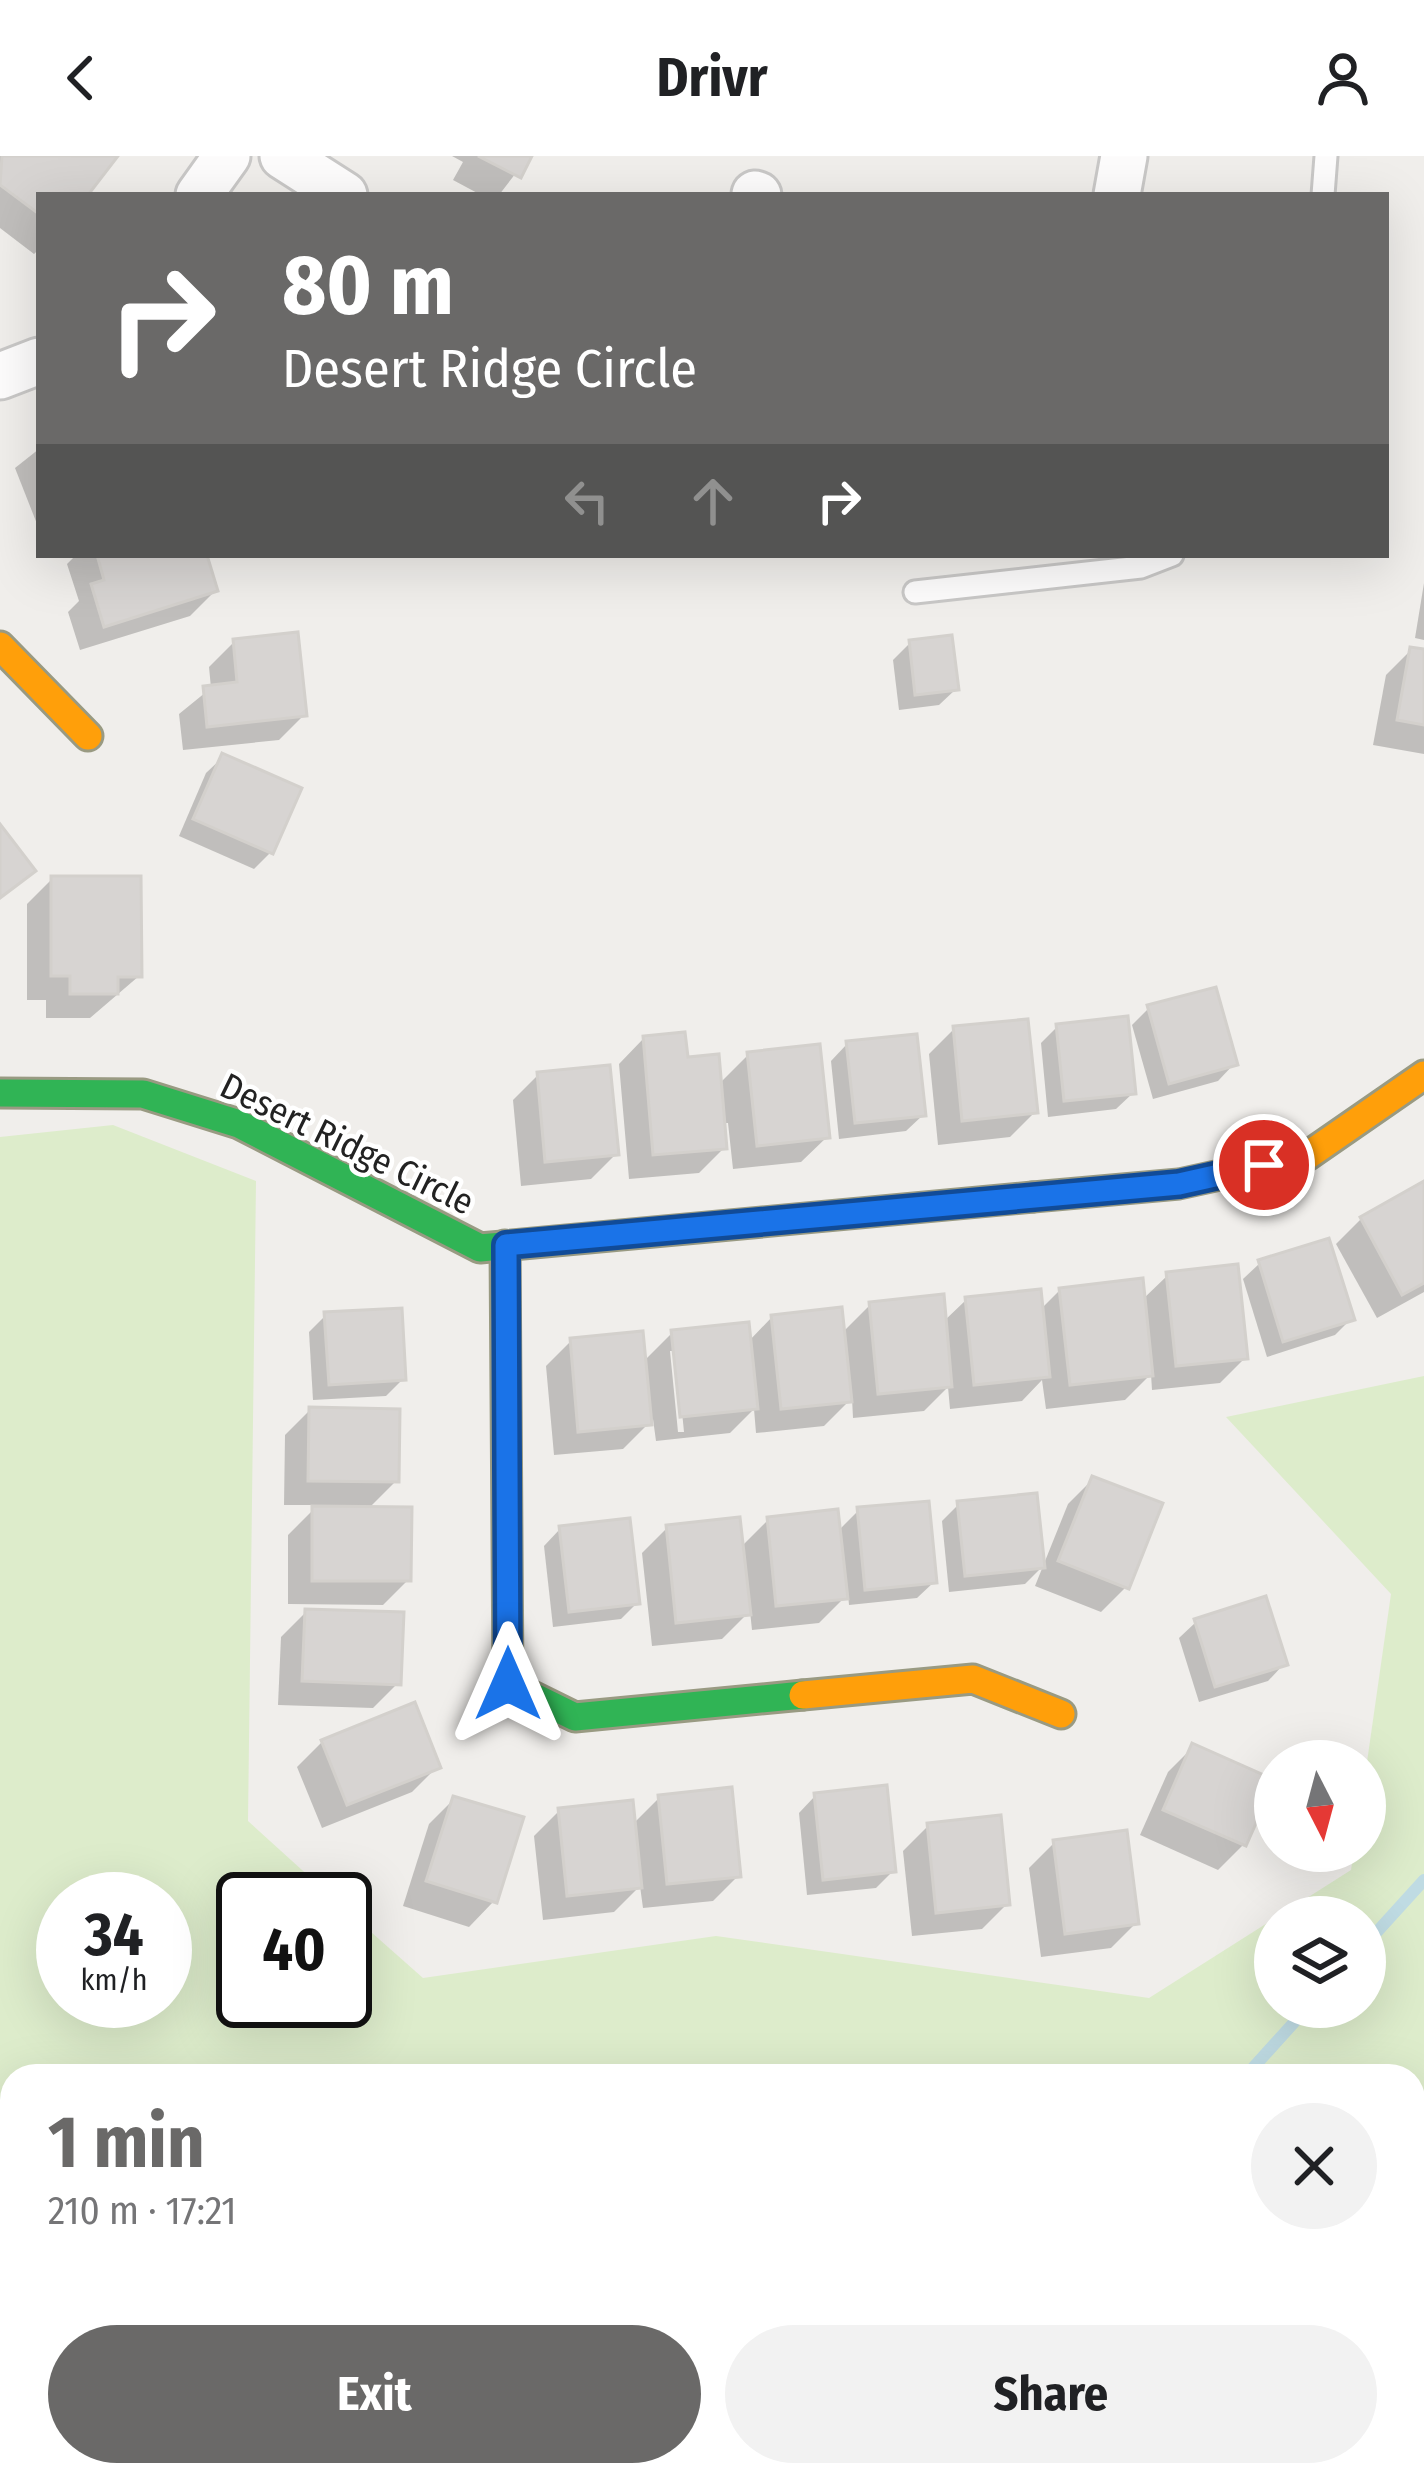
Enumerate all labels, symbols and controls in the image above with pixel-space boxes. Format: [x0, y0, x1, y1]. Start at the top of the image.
icon: back [48, 45, 114, 111]
icon: person [1310, 45, 1376, 111]
text: Drivr [656, 46, 768, 110]
text: 80 m [282, 235, 454, 336]
icon: right [84, 240, 240, 396]
text: Desert Ridge Circle [282, 337, 697, 401]
icon: left [554, 468, 620, 534]
icon: ahead [680, 468, 746, 534]
icon: right [806, 468, 872, 534]
street label: Desert Ridge Circle [213, 1064, 481, 1224]
pin [1213, 1114, 1315, 1216]
icon: arrive [1231, 1132, 1297, 1198]
position arrow [445, 1621, 571, 1747]
north arrow [1254, 1740, 1386, 1872]
map controls [1254, 1740, 1386, 2028]
speed limit sign: 40 [216, 1872, 372, 2028]
button: layers [1254, 1896, 1386, 2028]
text: 34 [84, 1899, 144, 1971]
text: km/h [81, 1962, 147, 1998]
text: 1 min [48, 2100, 205, 2186]
button: close [1251, 2103, 1377, 2229]
text: 210 m · 17:21 [48, 2188, 236, 2234]
button: Exit [48, 2325, 701, 2463]
button: Share [725, 2325, 1377, 2463]

